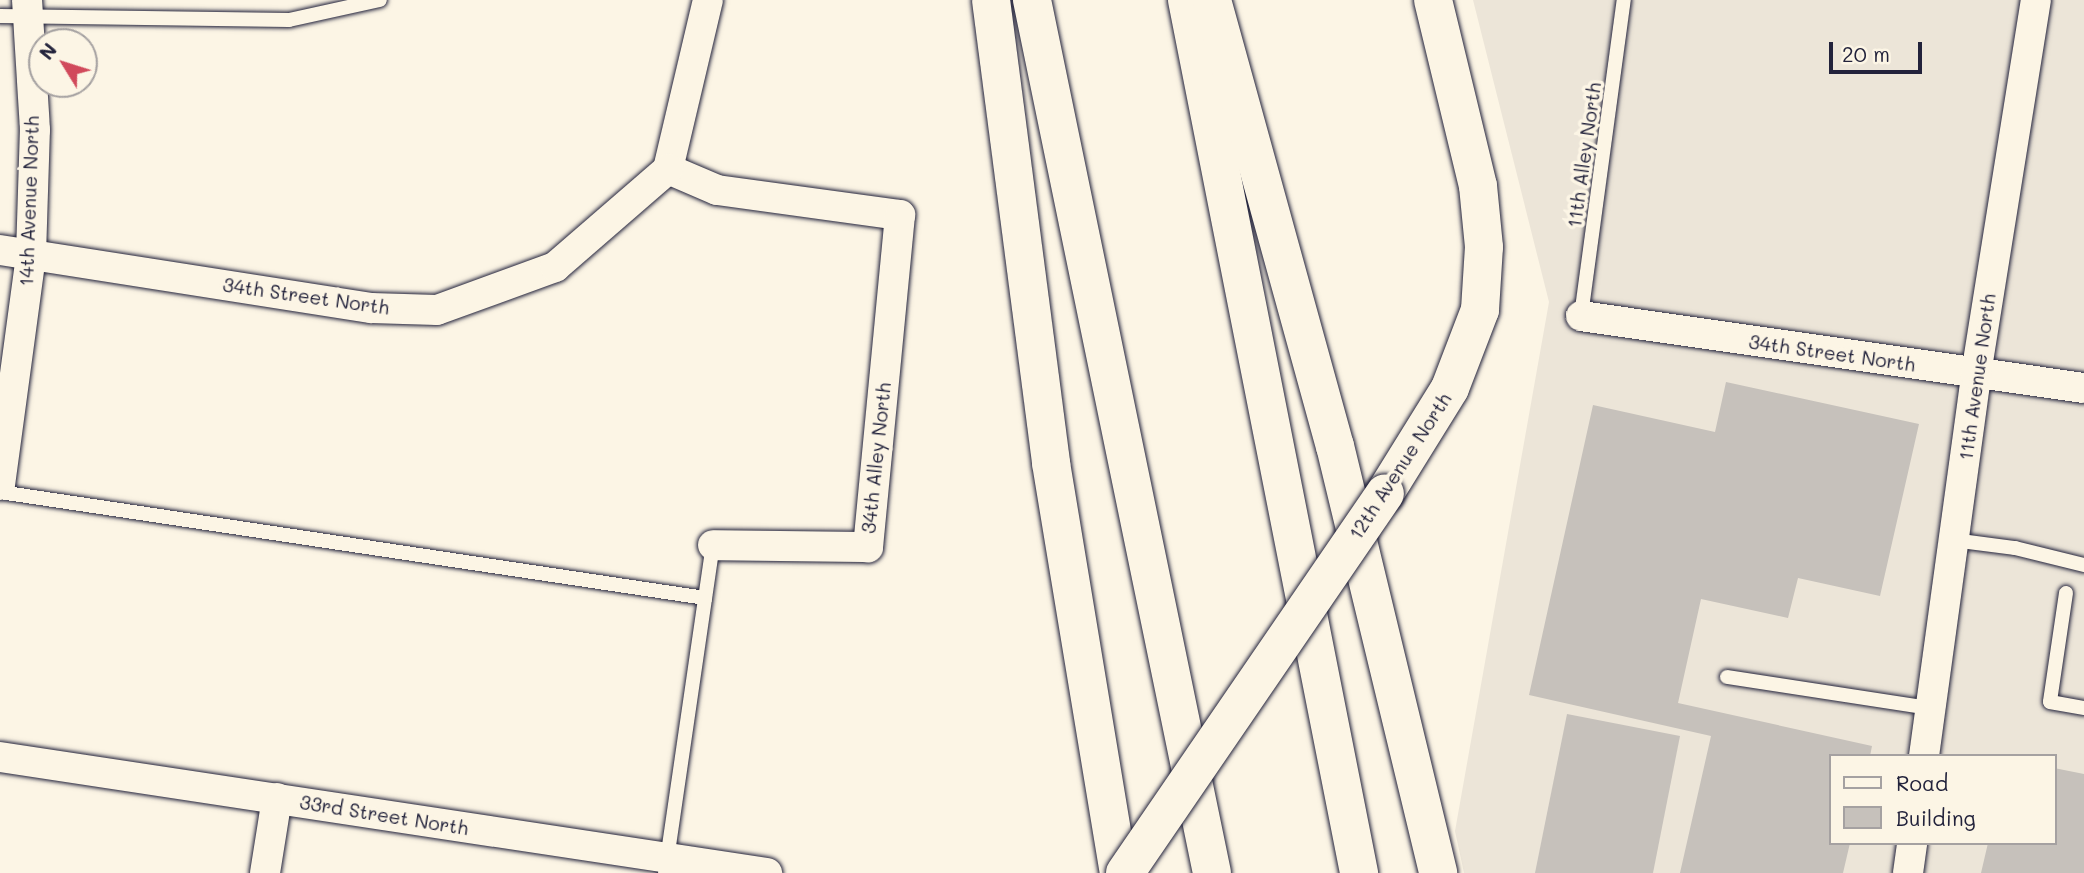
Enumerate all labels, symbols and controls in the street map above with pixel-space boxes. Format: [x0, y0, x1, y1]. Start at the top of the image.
north arrow [28, 28, 98, 98]
scale bar [1832, 28, 1925, 72]
text: N [33, 38, 62, 64]
text: 20 m [1842, 40, 1890, 67]
street label: 11th Alley North [1563, 81, 1605, 229]
street label: 14th Avenue North [15, 115, 43, 287]
street label: 34th Street North [221, 273, 391, 319]
street label: 11th Avenue North [1954, 292, 2000, 462]
street label: 34th Street North [1747, 330, 1917, 376]
street label: 34th Alley North [857, 381, 895, 535]
street label: 12th Avenue North [1344, 389, 1456, 543]
legend [1828, 754, 2056, 845]
text: Road [1896, 769, 1948, 796]
street label: 33rd Street North [298, 790, 470, 840]
text: Building [1896, 804, 1976, 831]

